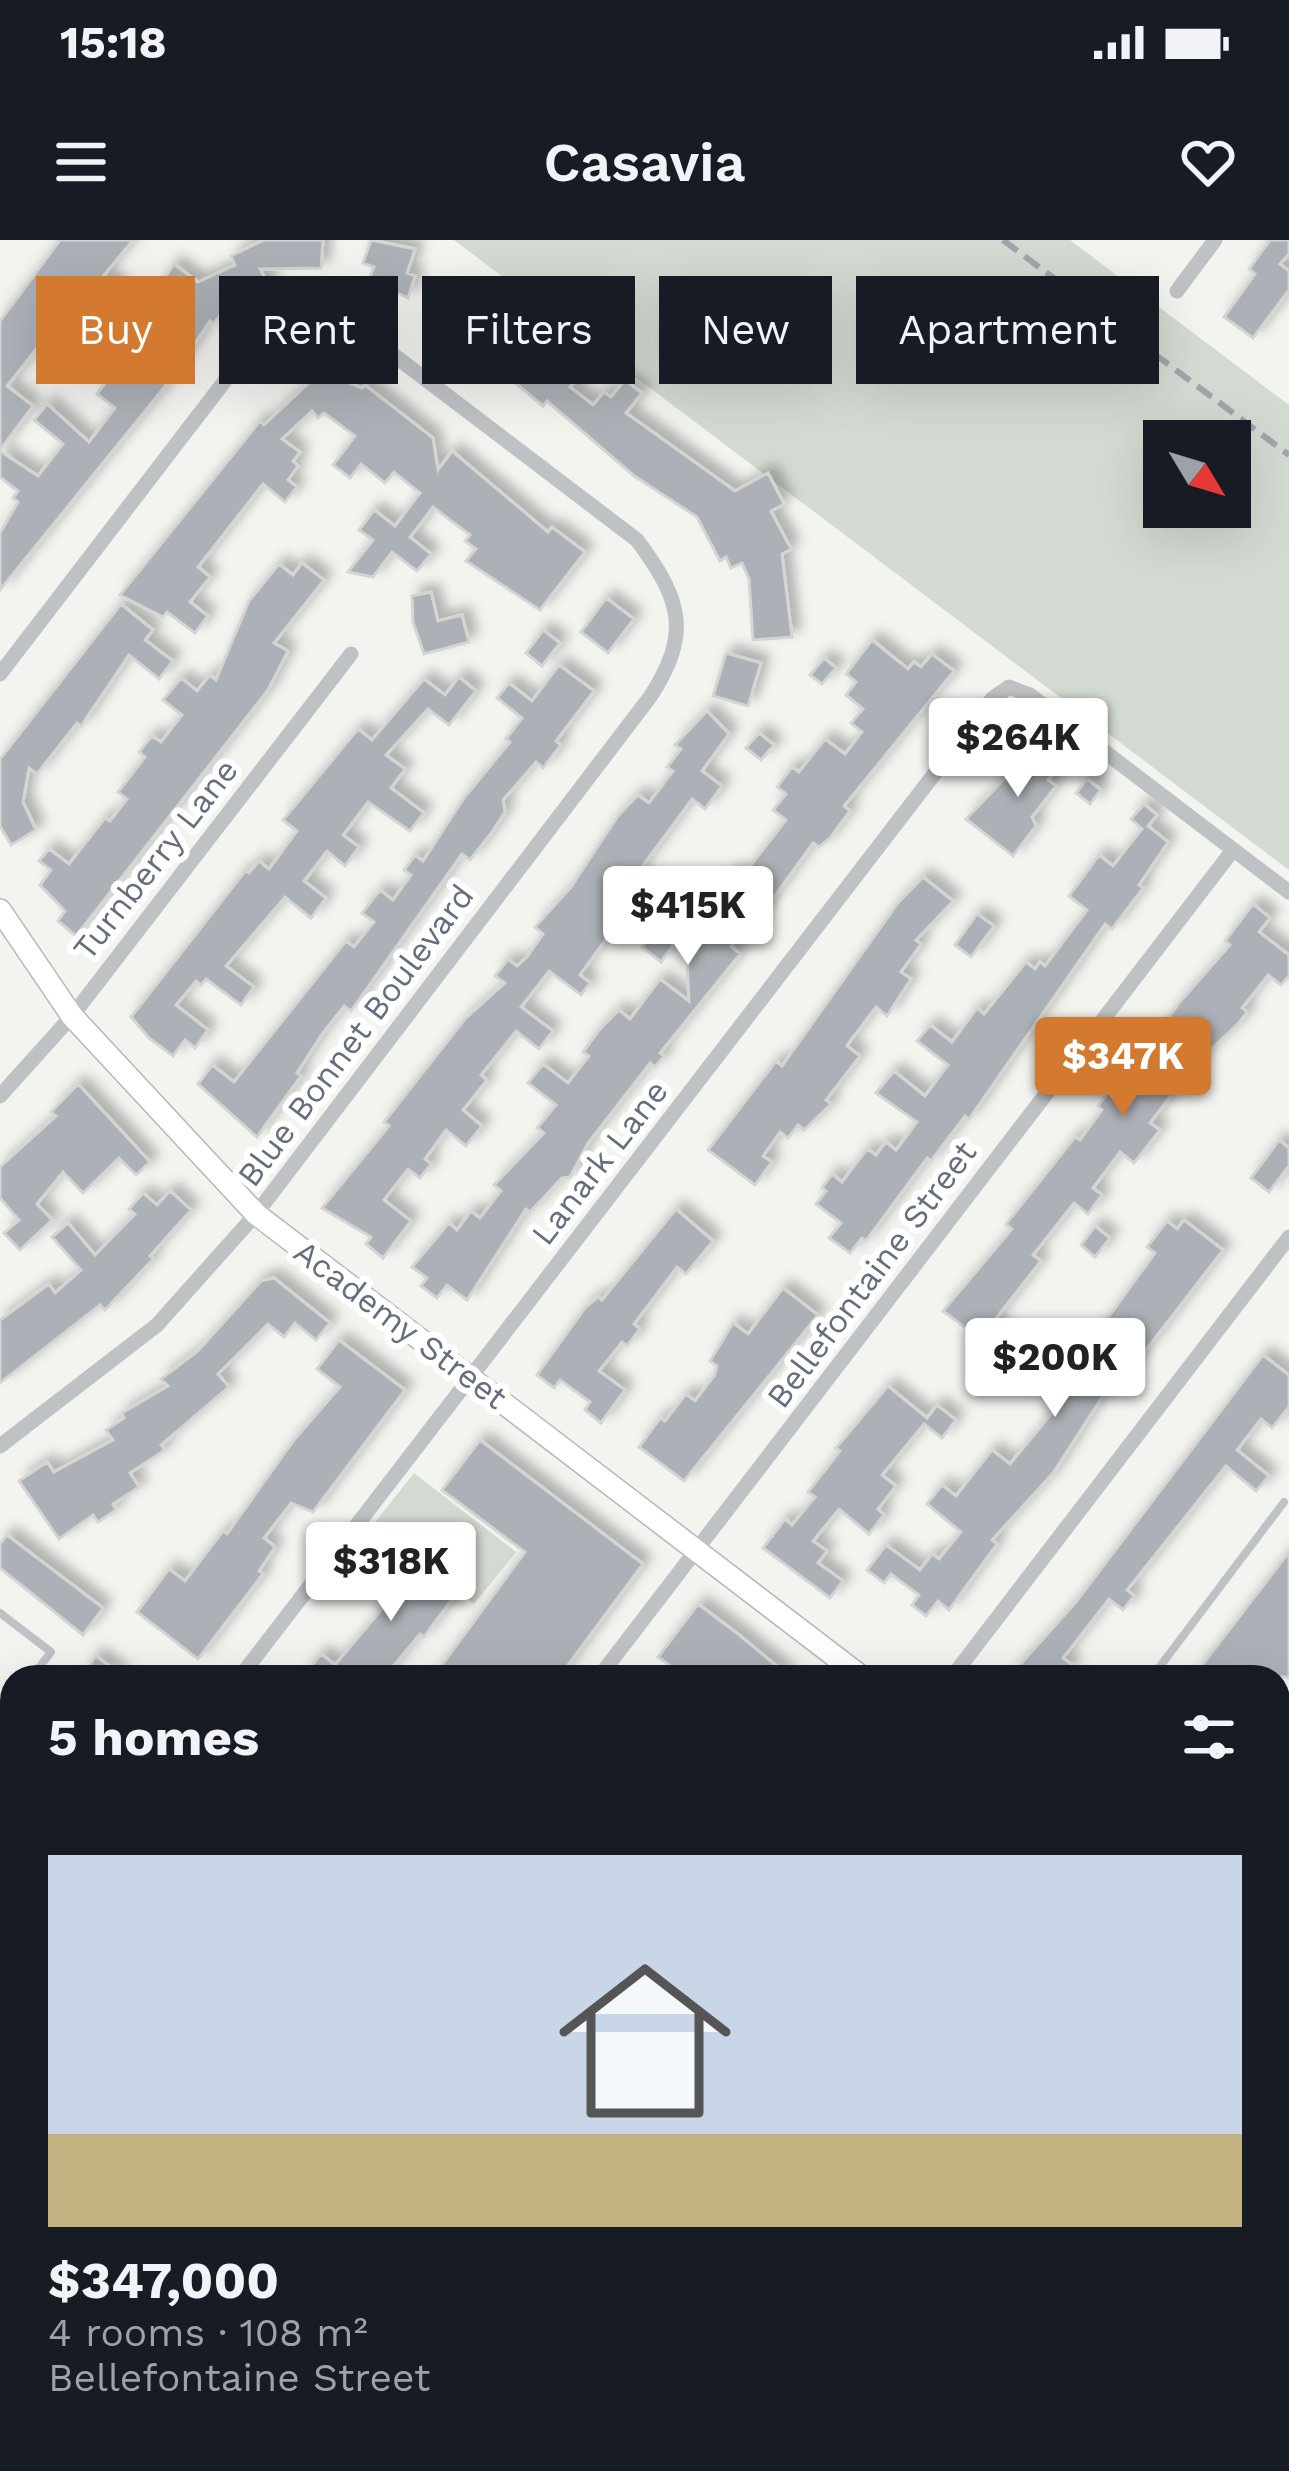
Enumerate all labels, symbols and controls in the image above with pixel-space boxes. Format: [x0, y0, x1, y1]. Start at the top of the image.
text: 15:18 [60, 16, 167, 69]
icon: menu [48, 129, 114, 195]
icon: heart [1175, 129, 1241, 195]
text: Casavia [543, 131, 746, 194]
chip: Buy [36, 276, 195, 384]
chip: Rent [219, 276, 398, 384]
chip: Filters [422, 276, 635, 384]
chip: New [659, 276, 832, 384]
chip: Apartment [856, 276, 1159, 384]
north arrow [1143, 420, 1251, 528]
map controls [1143, 420, 1251, 528]
pin: $264K [934, 698, 1102, 800]
text: $264K [956, 714, 1080, 759]
street label: Turnberry Lane [65, 751, 246, 967]
pin: $415K [604, 866, 772, 968]
street label: Blue Bonnet Boulevard [229, 877, 482, 1194]
text: $415K [630, 882, 746, 927]
pin: $347K [1039, 1017, 1207, 1119]
text: $347K [1062, 1033, 1184, 1078]
street label: Lanark Lane [523, 1072, 676, 1252]
street label: Bellefontaine Street [758, 1133, 984, 1415]
street label: Academy Street [287, 1232, 515, 1417]
pin: $200K [971, 1318, 1139, 1420]
text: $200K [992, 1334, 1118, 1379]
pin: $318K [307, 1522, 475, 1624]
text: $318K [333, 1538, 449, 1583]
icon: filters [1176, 1704, 1242, 1770]
text: 5 homes [48, 1708, 259, 1767]
icon: home [537, 1933, 753, 2149]
text: $347,000 [48, 2251, 279, 2310]
text: 4 rooms · 108 m² [48, 2310, 368, 2355]
text: Bellefontaine Street [48, 2355, 430, 2400]

